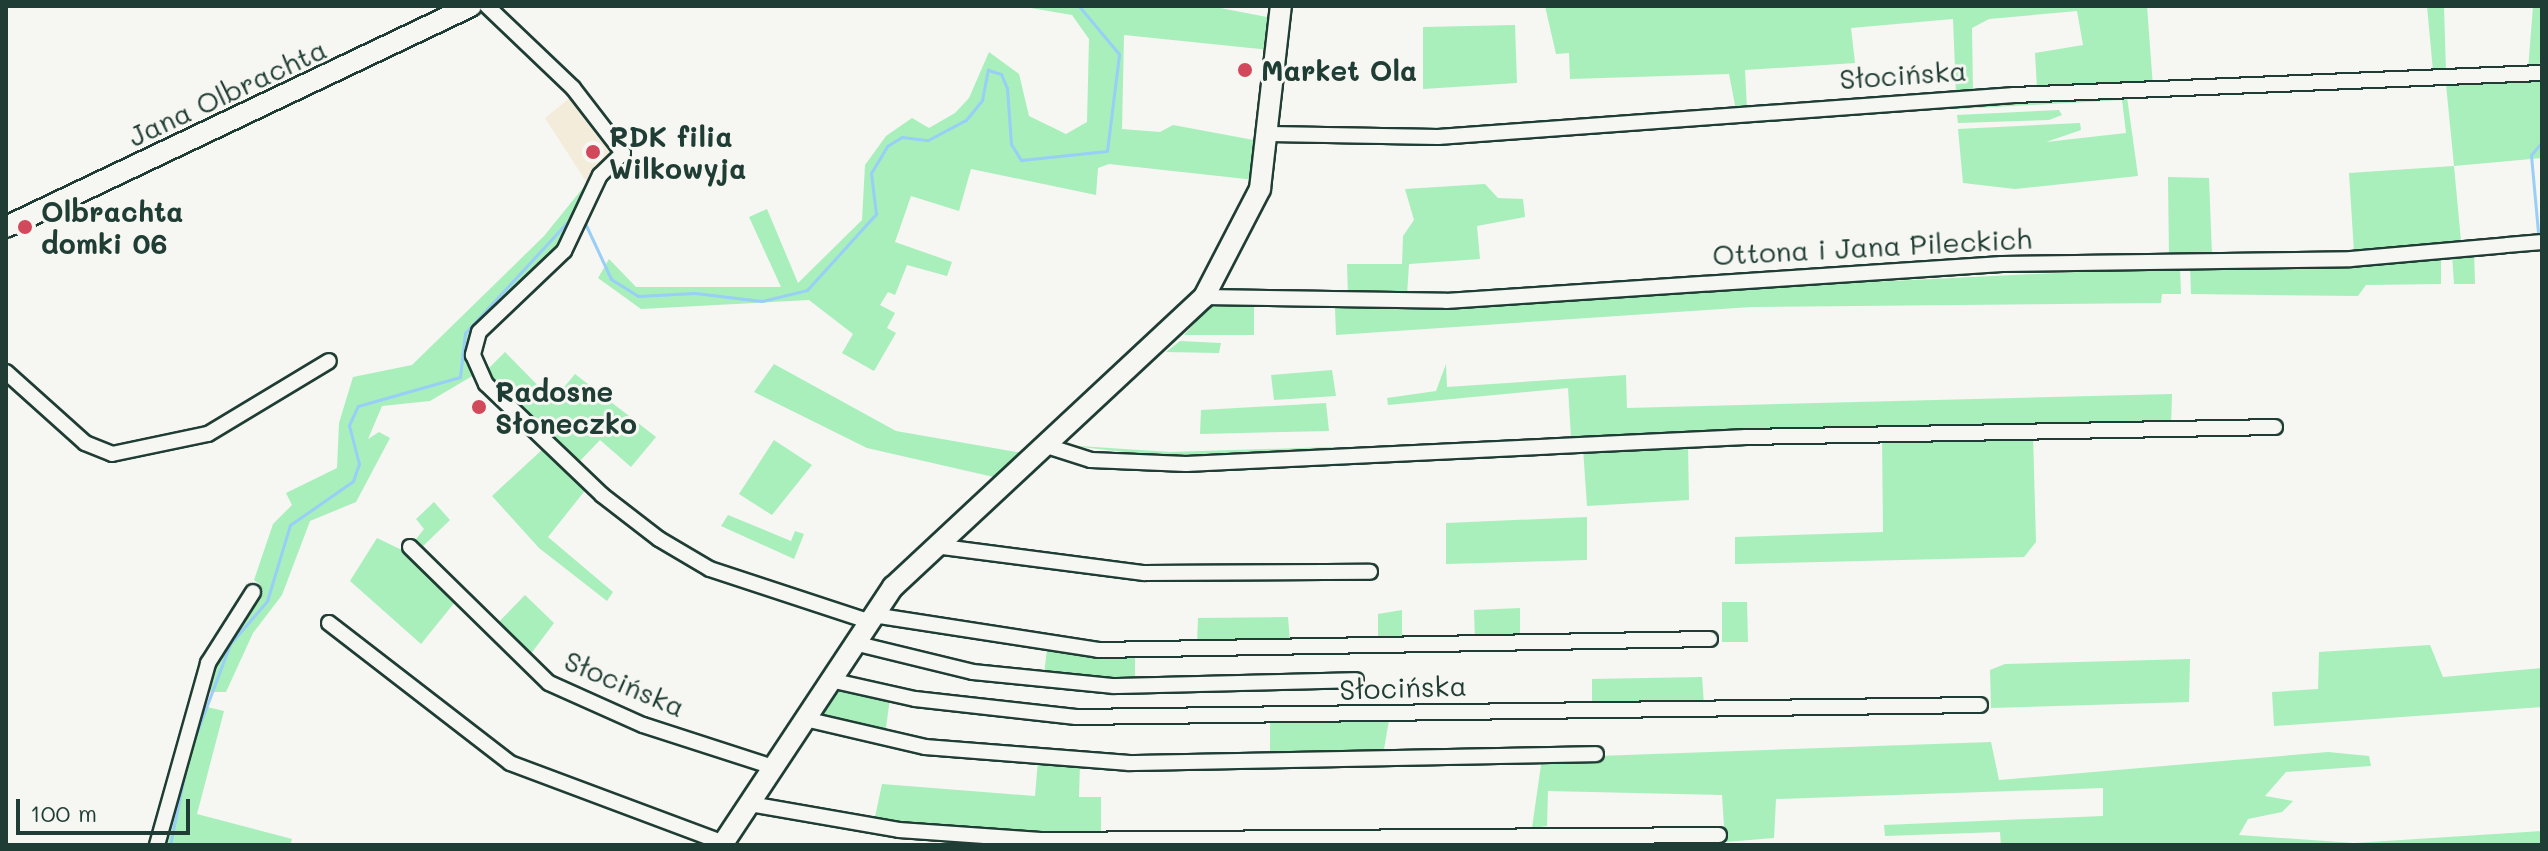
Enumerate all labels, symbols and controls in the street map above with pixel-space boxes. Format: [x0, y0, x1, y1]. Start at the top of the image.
street label: Jana Olbrachta [122, 31, 332, 153]
place label: Market Ola [1261, 53, 1417, 87]
street label: Słocińska [1838, 53, 1968, 95]
marker: Market Ola [1236, 61, 1254, 79]
place label: RDK filia Wilkowyja [609, 119, 746, 185]
marker: RDK filia Wilkowyja [584, 143, 602, 161]
place label: Olbrachta domki 06 [41, 194, 184, 260]
marker: Olbrachta domki 06 [16, 218, 34, 236]
street label: Ottona i Jana Pileckich [1711, 221, 2033, 271]
place label: Radosne Słoneczko [495, 374, 637, 440]
marker: Radosne Słoneczko [470, 398, 488, 416]
street label: Słocińska [560, 643, 690, 723]
street label: Słocińska [1339, 668, 1467, 706]
scale bar [20, 783, 194, 833]
text: 100 m [30, 797, 97, 828]

